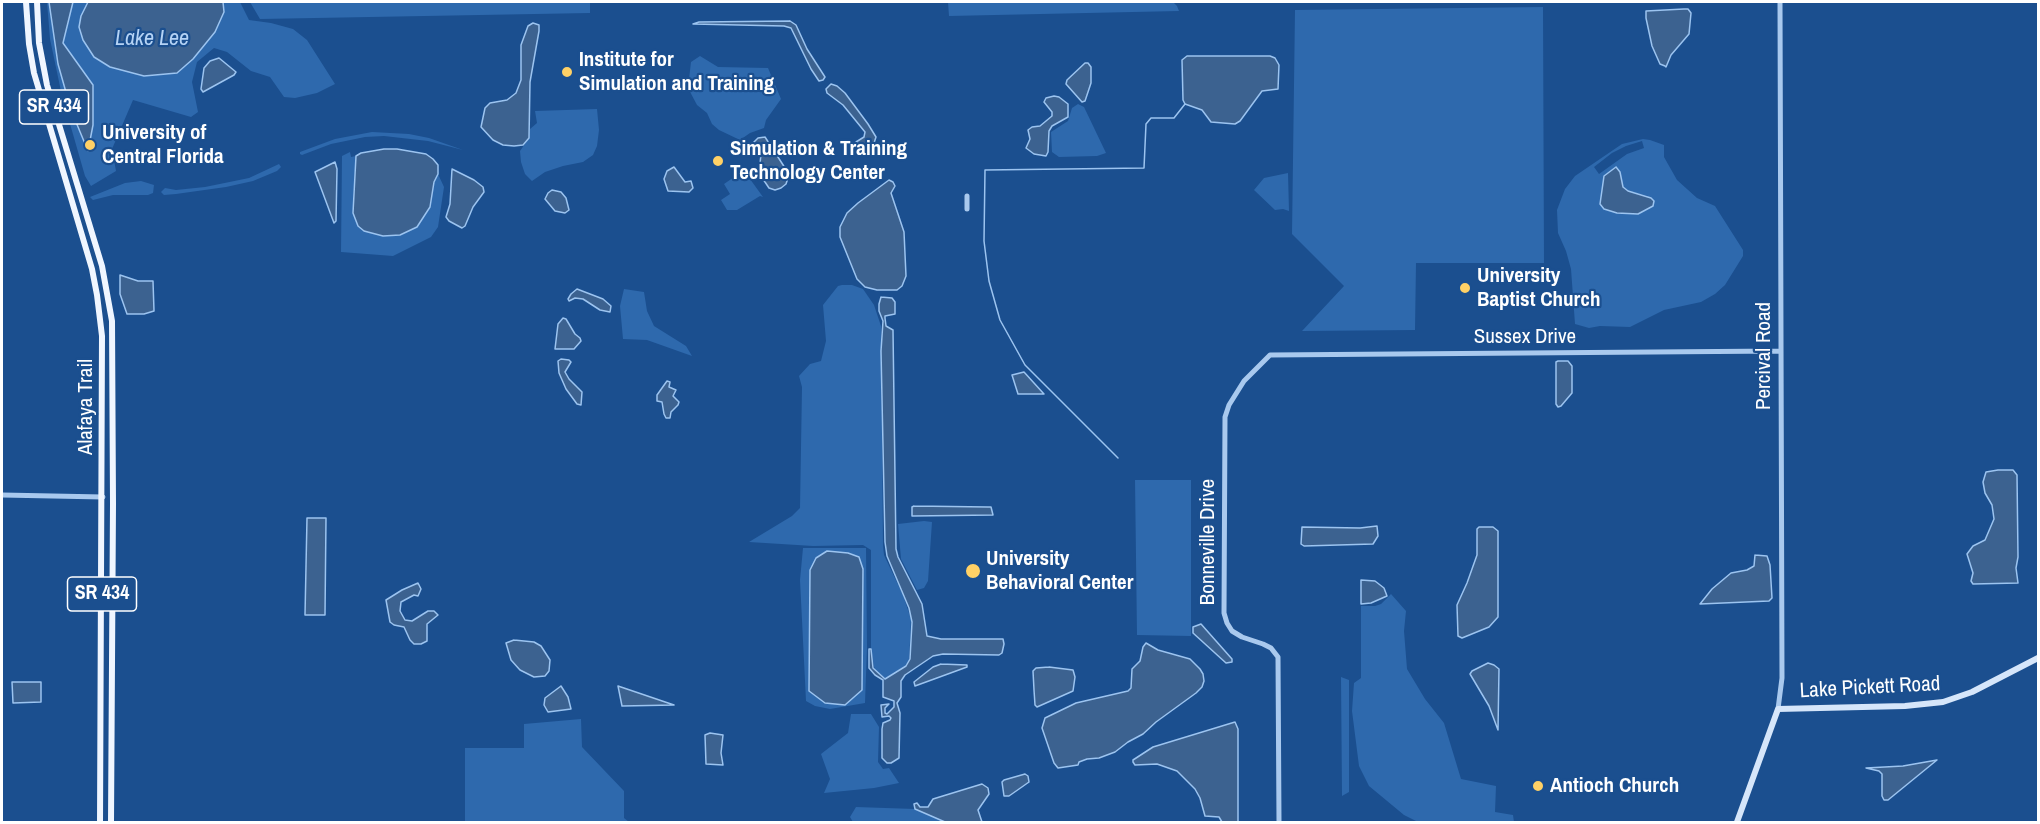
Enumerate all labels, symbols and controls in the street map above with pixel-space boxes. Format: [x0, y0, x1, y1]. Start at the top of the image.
water label: Lake Lee [115, 26, 189, 52]
place label: Institute for Simulation and Training [579, 47, 774, 97]
marker: Institute for Simulation and Training [560, 65, 574, 79]
road number: SR 434 [20, 90, 88, 124]
place label: University of Central Florida [102, 120, 224, 170]
place label: Simulation & Training Technology Center [730, 136, 907, 186]
marker: University of Central Florida [83, 138, 97, 152]
marker: Simulation & Training Technology Center [711, 154, 725, 168]
place label: University Baptist Church [1477, 263, 1600, 313]
marker: University Baptist Church [1458, 281, 1472, 295]
street label: Percival Road [1751, 302, 1777, 410]
street label: Sussex Drive [1474, 324, 1576, 350]
street label: Alafaya Trail [73, 359, 99, 455]
street label: Bonneville Drive [1195, 479, 1221, 605]
place label: University Behavioral Center [986, 546, 1133, 596]
marker: University Behavioral Center [964, 562, 982, 580]
road number: SR 434 [68, 577, 136, 611]
street label: Lake Pickett Road [1799, 672, 1941, 704]
place label: Antioch Church [1550, 773, 1679, 799]
marker: Antioch Church [1531, 779, 1545, 793]

